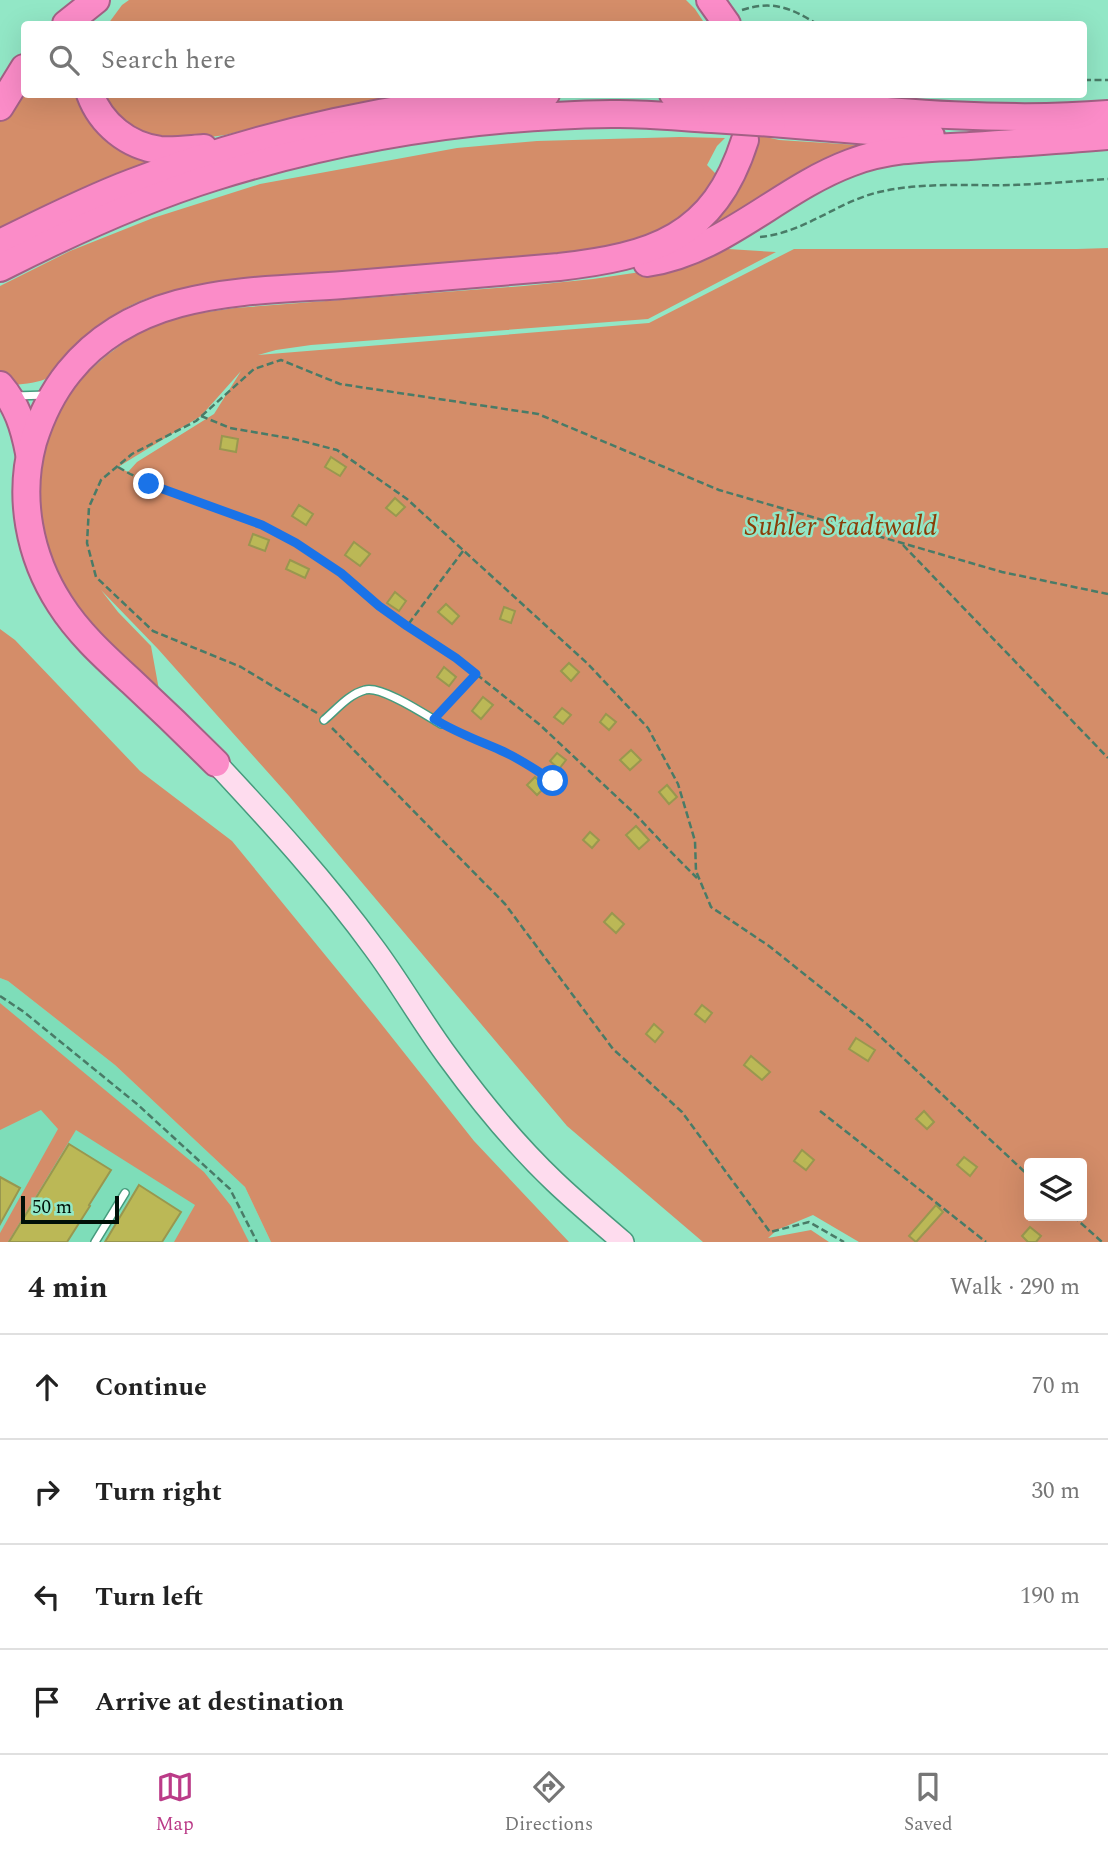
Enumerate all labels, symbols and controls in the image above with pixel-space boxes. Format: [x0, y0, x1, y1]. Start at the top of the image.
search box [21, 21, 1087, 98]
text: Search here [101, 40, 236, 80]
icon: search [45, 41, 83, 79]
route end [133, 468, 164, 499]
park label: Suhler Stadtwald [745, 505, 937, 548]
route start [537, 765, 568, 796]
map controls [1024, 1158, 1087, 1221]
button: layers [1024, 1158, 1087, 1221]
scale bar [21, 1193, 119, 1225]
text: 50 m [32, 1193, 72, 1222]
text: 4 min [28, 1265, 108, 1311]
text: Walk · 290 m [950, 1270, 1080, 1305]
text: Continue [95, 1367, 207, 1407]
icon: ahead [28, 1368, 66, 1406]
text: 70 m [1031, 1369, 1080, 1404]
text: Turn right [95, 1472, 222, 1512]
icon: right [28, 1473, 66, 1511]
text: 30 m [1031, 1474, 1080, 1509]
text: Turn left [95, 1577, 203, 1617]
icon: left [28, 1578, 66, 1616]
text: 190 m [1020, 1579, 1080, 1614]
text: Arrive at destination [95, 1682, 344, 1722]
icon: arrive [28, 1683, 66, 1721]
tab: Map [155, 1768, 194, 1839]
tab: Directions [504, 1768, 593, 1839]
tab: Saved [904, 1768, 953, 1839]

